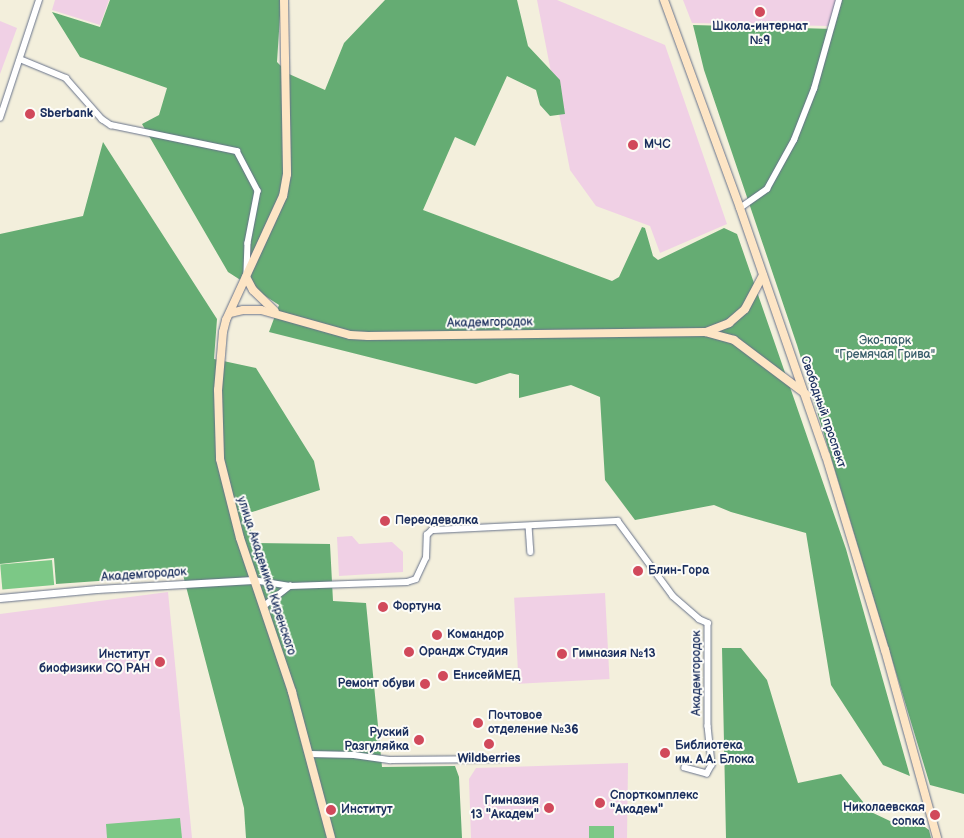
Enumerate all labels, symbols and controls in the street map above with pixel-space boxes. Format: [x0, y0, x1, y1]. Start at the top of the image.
marker: Школа-интернат №9 [754, 6, 766, 18]
place label: Школа-интернат №9 [712, 20, 808, 48]
place label: Sberbank [40, 107, 93, 121]
marker: Sberbank [24, 108, 36, 120]
marker: МЧС [626, 138, 640, 152]
place label: МЧС [644, 138, 671, 152]
street label: Академгородок [447, 315, 533, 331]
park label: Эко-парк "Гремячая Грива" [835, 334, 935, 362]
street label: Свободный проспект [797, 354, 849, 470]
street label: улица Академика Киренского [234, 495, 298, 657]
place label: Переодевалка [395, 514, 478, 528]
marker: Переодевалка [379, 515, 391, 527]
place label: Блин-Гора [648, 564, 709, 578]
street label: Академгородок [101, 565, 187, 585]
marker: Блин-Гора [632, 565, 644, 577]
place label: Фортуна [393, 600, 441, 614]
marker: Фортуна [377, 601, 389, 613]
place label: Командор [447, 628, 504, 642]
marker: Командор [431, 629, 443, 641]
street label: Академгородок [690, 630, 704, 716]
place label: Орандж Студия [419, 645, 508, 659]
marker: Орандж Студия [403, 646, 415, 658]
place label: Гимназия №13 [572, 647, 655, 661]
place label: Институт биофизики СО РАН [39, 648, 150, 676]
marker: Гимназия №13 [556, 648, 568, 660]
marker: Институт биофизики СО РАН [154, 656, 166, 668]
place label: ЕнисейМЕД [453, 669, 520, 683]
marker: ЕнисейМЕД [437, 670, 449, 682]
place label: Ремонт обуви [338, 677, 415, 691]
marker: Ремонт обуви [419, 678, 431, 690]
place label: Почтовое отделение №36 [488, 709, 578, 737]
marker: Почтовое отделение №36 [472, 717, 484, 729]
place label: Руский Разгуляйка [344, 726, 409, 754]
marker: Руский Разгуляйка [413, 734, 425, 746]
marker: Wildberries [483, 738, 495, 750]
place label: Библиотека им. А.А. Блока [675, 739, 754, 767]
marker: Библиотека им. А.А. Блока [659, 747, 671, 759]
place label: Wildberries [458, 752, 520, 766]
place label: Спорткомплекс "Академ" [610, 789, 698, 817]
place label: Гимназия 13 "Академ" [471, 794, 539, 822]
marker: Спорткомплекс "Академ" [594, 797, 606, 809]
place label: Николаевская сопка [843, 801, 925, 829]
marker: Гимназия 13 "Академ" [543, 802, 555, 814]
place label: Институт [341, 803, 393, 817]
marker: Институт [325, 804, 337, 816]
marker: Николаевская сопка [929, 809, 941, 821]

